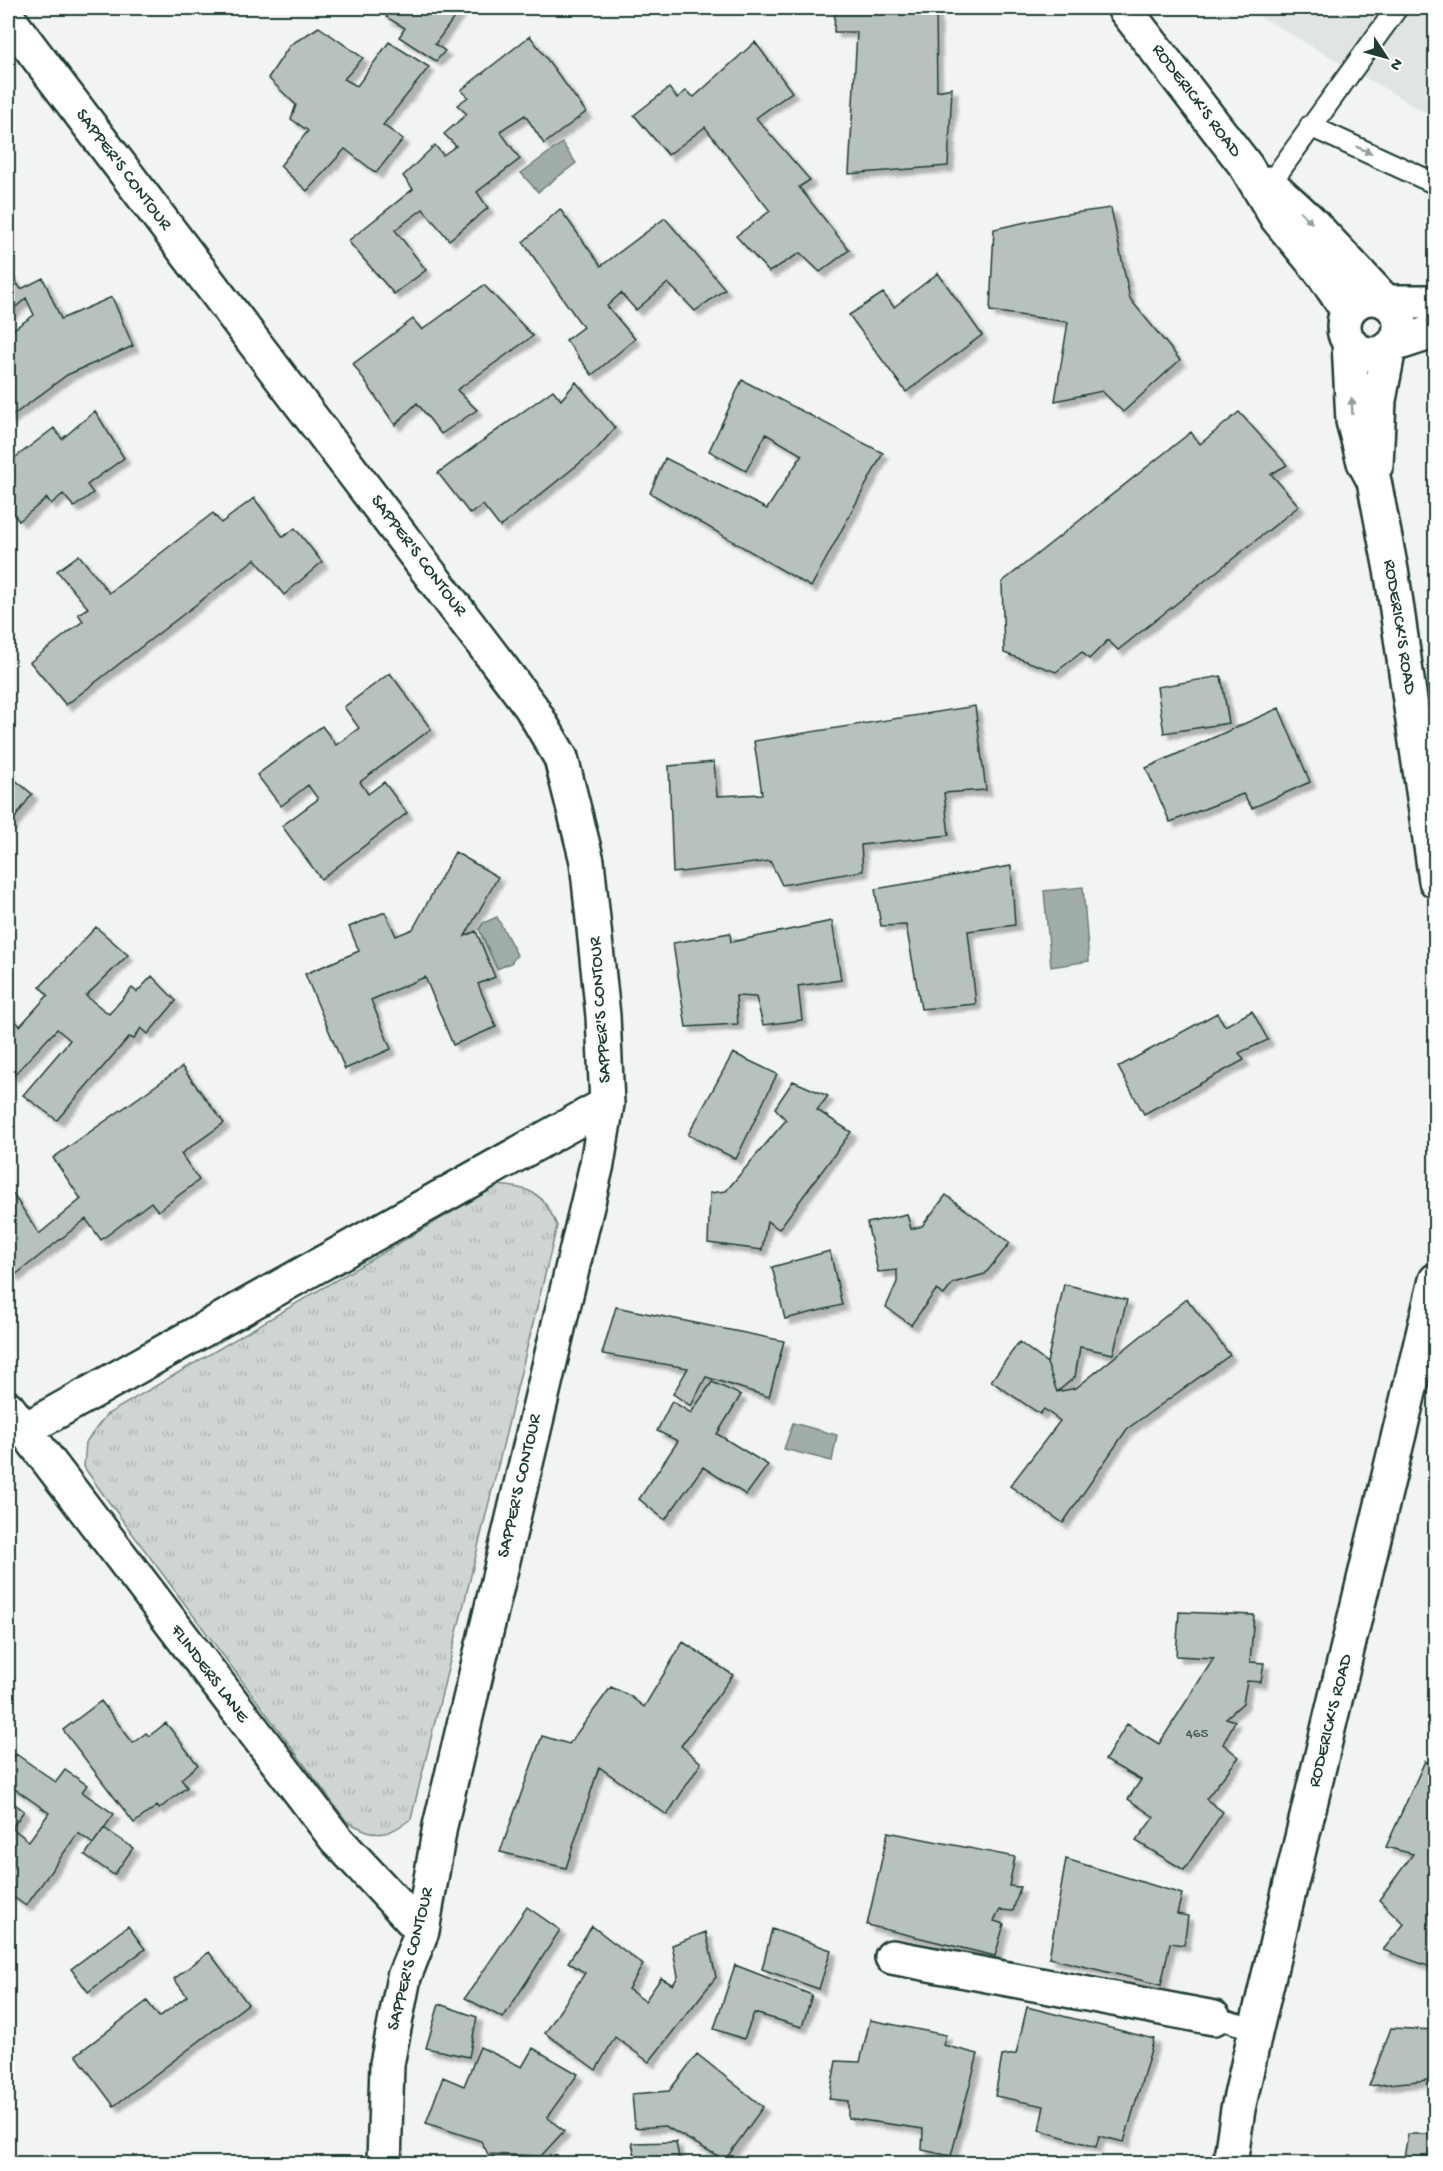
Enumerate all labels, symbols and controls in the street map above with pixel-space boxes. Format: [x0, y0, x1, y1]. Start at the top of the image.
north arrow [1356, 27, 1416, 87]
street label: RODERICK'S ROAD [1147, 40, 1246, 162]
text: N [1384, 54, 1406, 74]
street label: SAPPER'S CONTOUR [71, 105, 176, 235]
one-way arrow [1355, 146, 1372, 155]
one-way arrow [1299, 210, 1313, 224]
one-way arrow [1348, 396, 1357, 415]
street label: SAPPER'S CONTOUR [366, 491, 471, 621]
street label: RODERICK'S ROAD [1378, 558, 1420, 696]
street label: SAPPER'S CONTOUR [585, 936, 617, 1084]
street label: SAPPER'S CONTOUR [493, 1412, 547, 1560]
street label: FLINDERS LANE [165, 1620, 253, 1728]
street label: RODERICK'S ROAD [1304, 1652, 1358, 1790]
house number: 465 [1186, 1725, 1208, 1743]
street label: SAPPER'S CONTOUR [383, 1885, 439, 2033]

